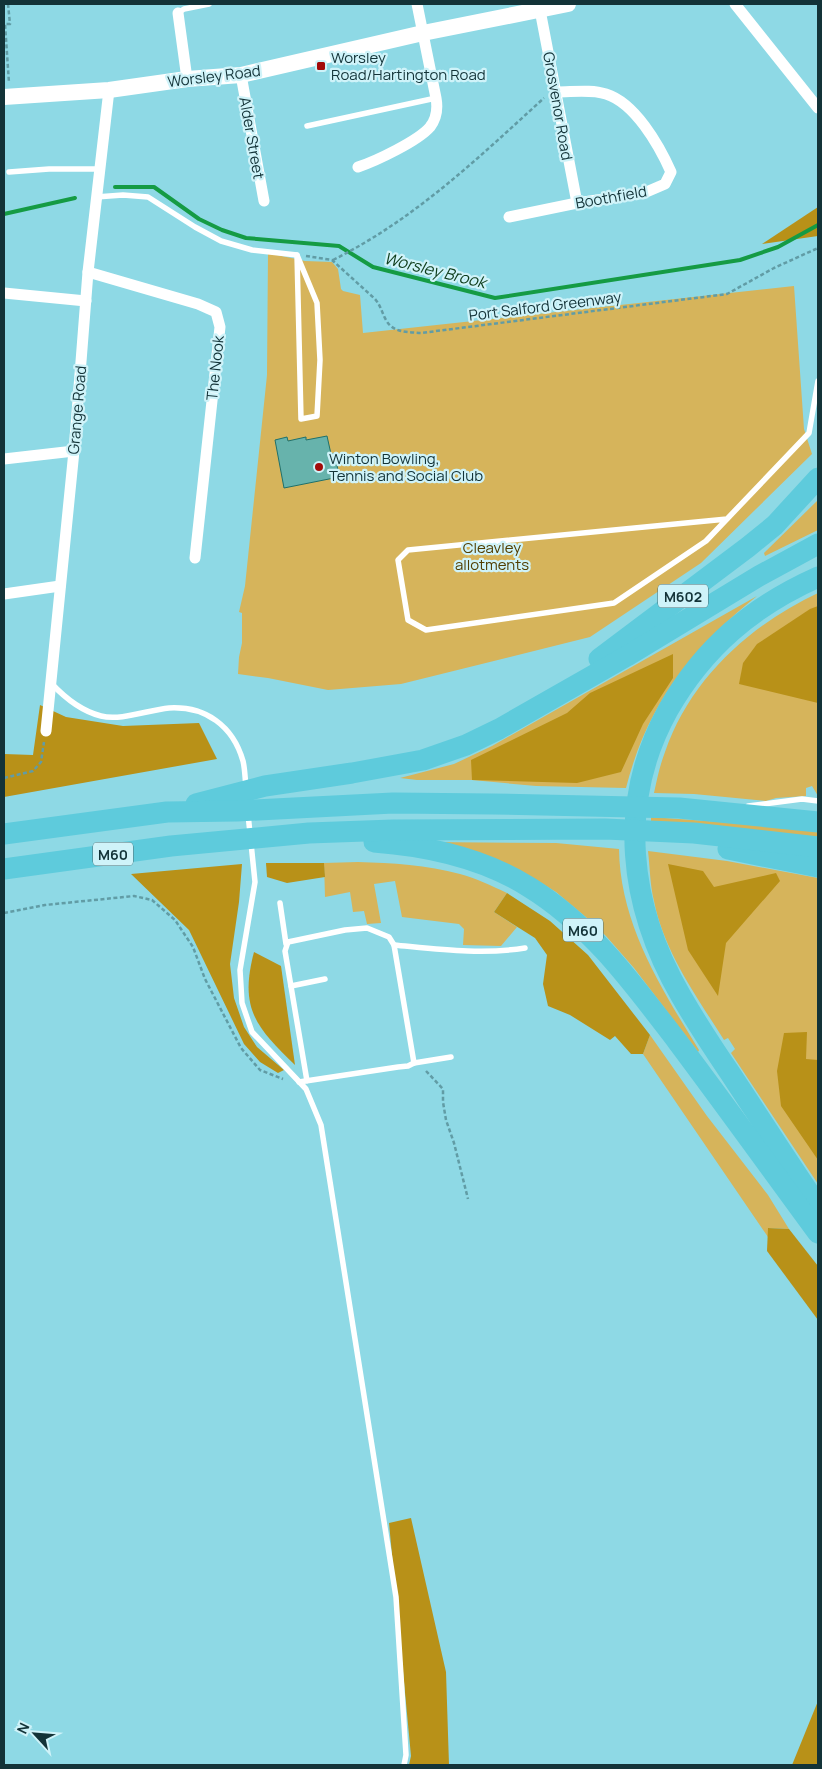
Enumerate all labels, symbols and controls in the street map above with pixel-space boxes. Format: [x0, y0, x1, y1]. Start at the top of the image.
place label: Worsley Road/Hartington Road [331, 47, 486, 85]
street label: Grosvenor Road [538, 50, 578, 162]
street label: Worsley Road [166, 60, 262, 92]
marker: Worsley Road/Hartington Road [315, 60, 327, 72]
street label: Alder Street [234, 95, 270, 181]
street label: Boothfield [574, 180, 648, 214]
water label: Worsley Brook [382, 247, 490, 294]
street label: Port Salford Greenway [468, 286, 622, 326]
street label: The Nook [201, 334, 229, 401]
street label: Grange Road [63, 365, 91, 455]
place label: Winton Bowling, Tennis and Social Club [329, 448, 483, 486]
marker: Winton Bowling, Tennis and Social Club [313, 461, 325, 473]
park label: Cleavley allotments [455, 537, 529, 575]
road number: M602 [658, 584, 708, 608]
road number: M60 [93, 842, 133, 866]
road number: M60 [563, 918, 603, 942]
north arrow [10, 1709, 60, 1759]
text: N [12, 1719, 34, 1737]

